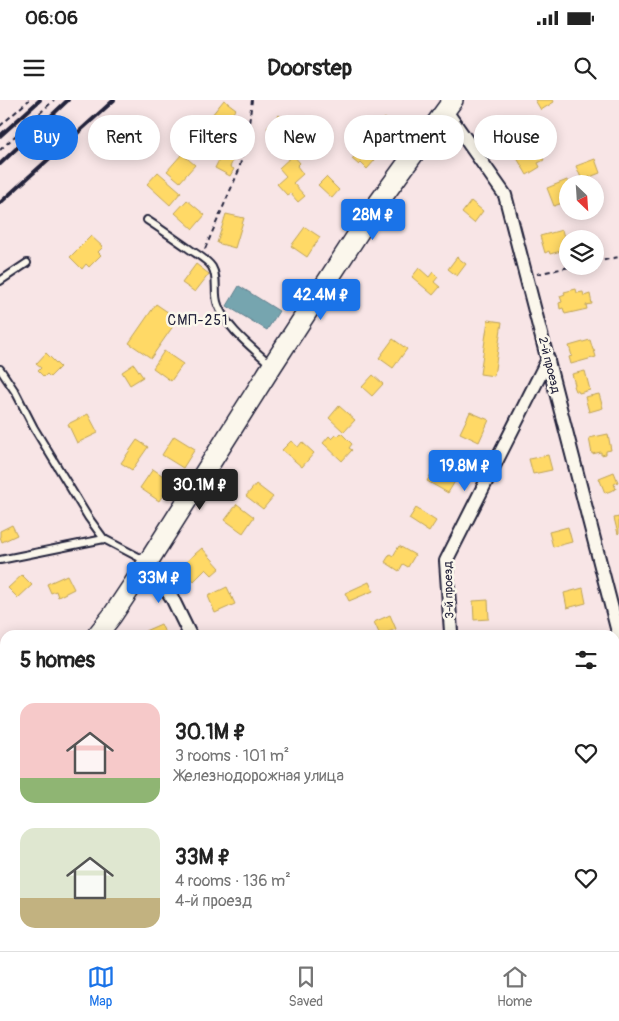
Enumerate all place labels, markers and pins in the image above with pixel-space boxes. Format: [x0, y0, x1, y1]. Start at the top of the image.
pin: 28M ₽ [338, 198, 408, 241]
pin: 42.4M ₽ [275, 278, 367, 321]
pin: 19.8M ₽ [419, 450, 511, 492]
pin: 30.1M ₽ [154, 468, 246, 511]
pin: 33M ₽ [124, 562, 194, 604]

